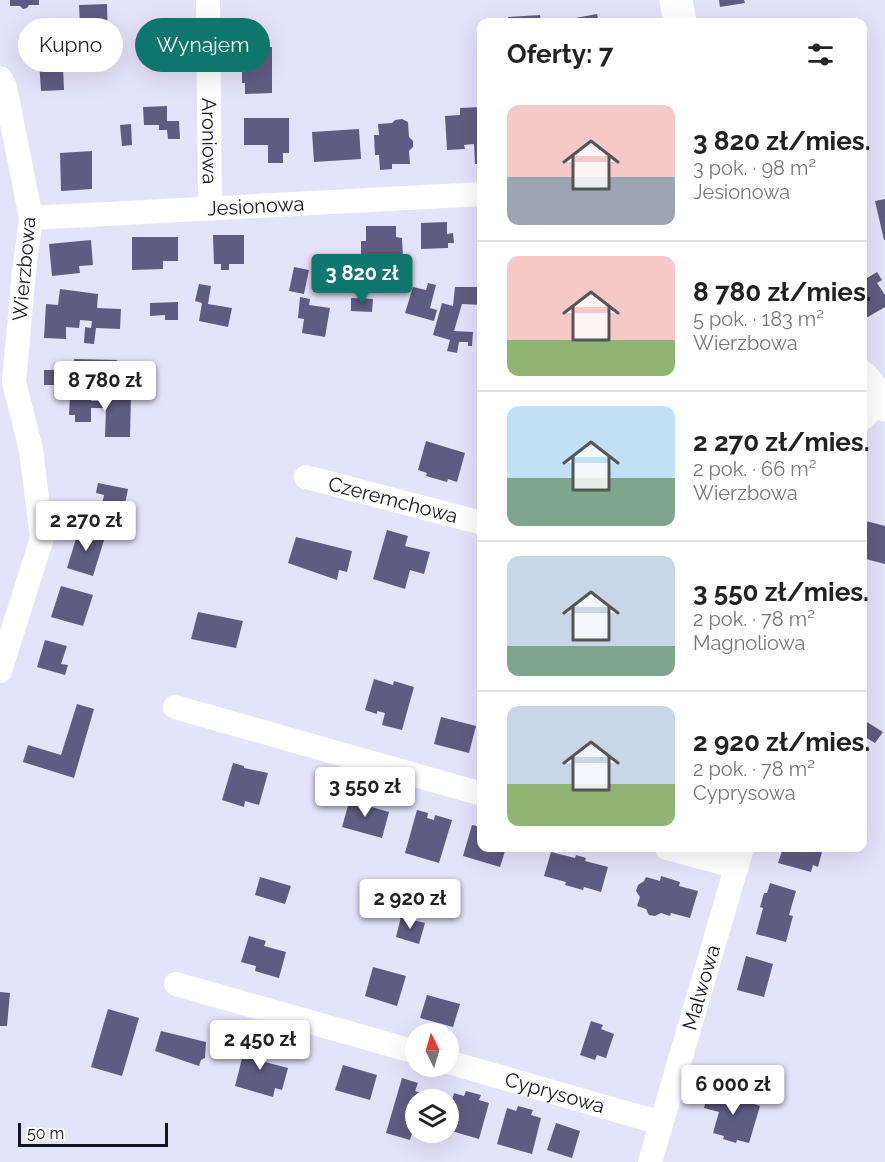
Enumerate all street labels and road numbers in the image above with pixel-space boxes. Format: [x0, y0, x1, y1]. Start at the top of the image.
street label: Aroniowa [197, 98, 222, 184]
street label: Jesionowa [206, 191, 305, 221]
street label: Wierzbowa [7, 216, 41, 322]
street label: Czeremchowa [326, 471, 460, 528]
street label: Malwowa [677, 942, 725, 1033]
street label: Cyprysowa [502, 1067, 607, 1118]

